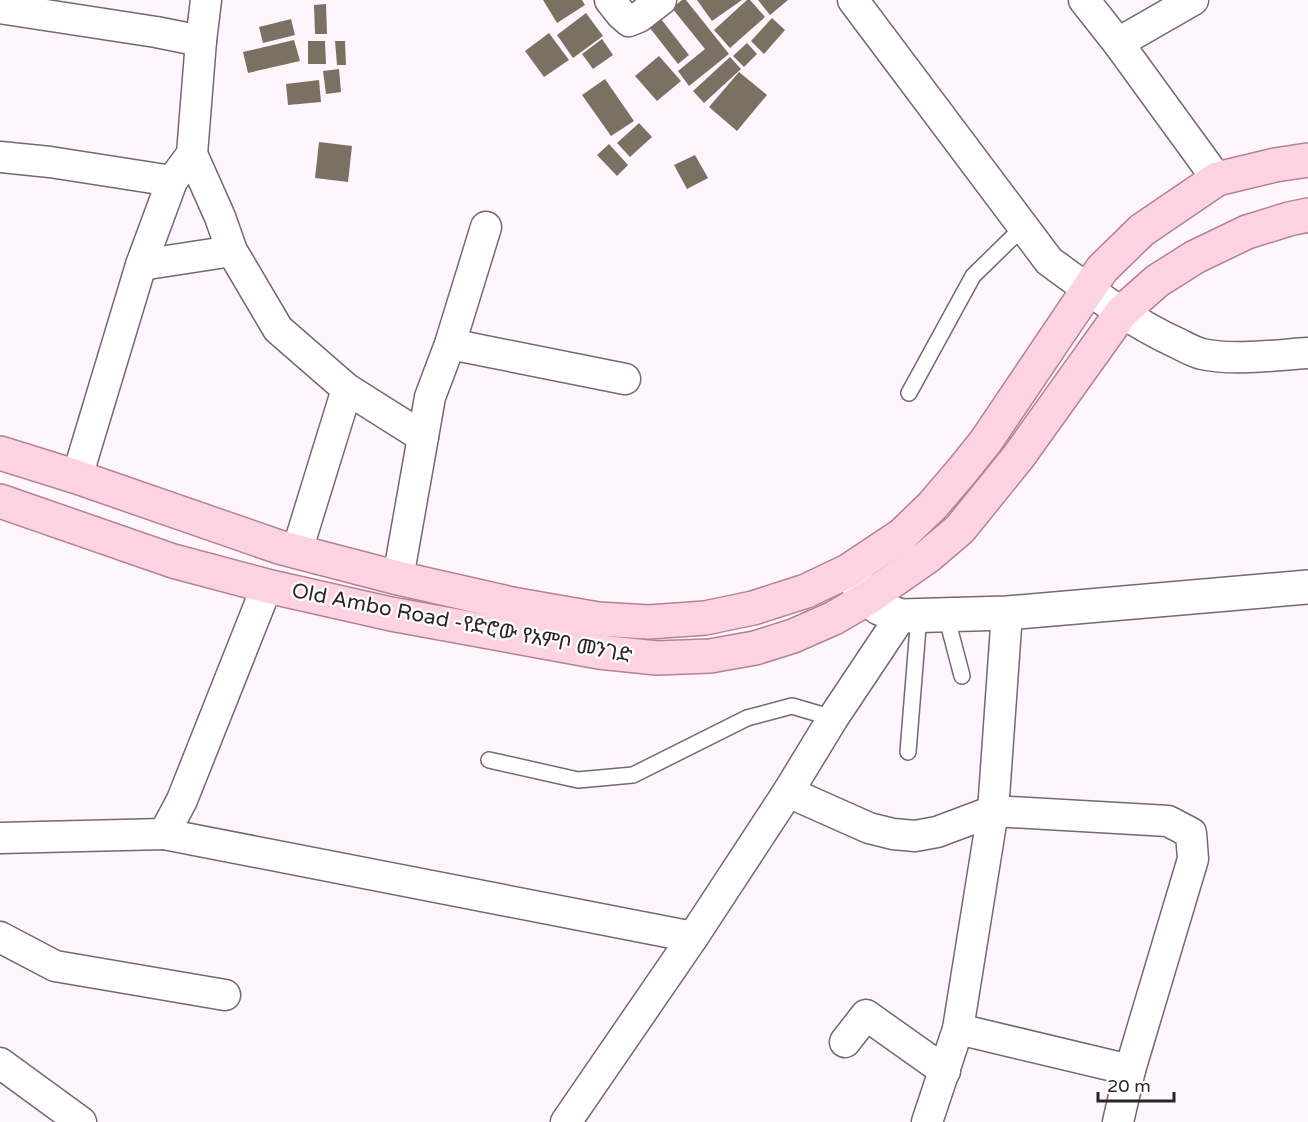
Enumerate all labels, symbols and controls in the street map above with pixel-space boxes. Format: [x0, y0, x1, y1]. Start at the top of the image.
street label: Old Ambo Road -የድሮው የአምቦ መንገድ [290, 578, 634, 669]
scale bar [1098, 1065, 1174, 1103]
text: 20 m [1107, 1075, 1151, 1097]

